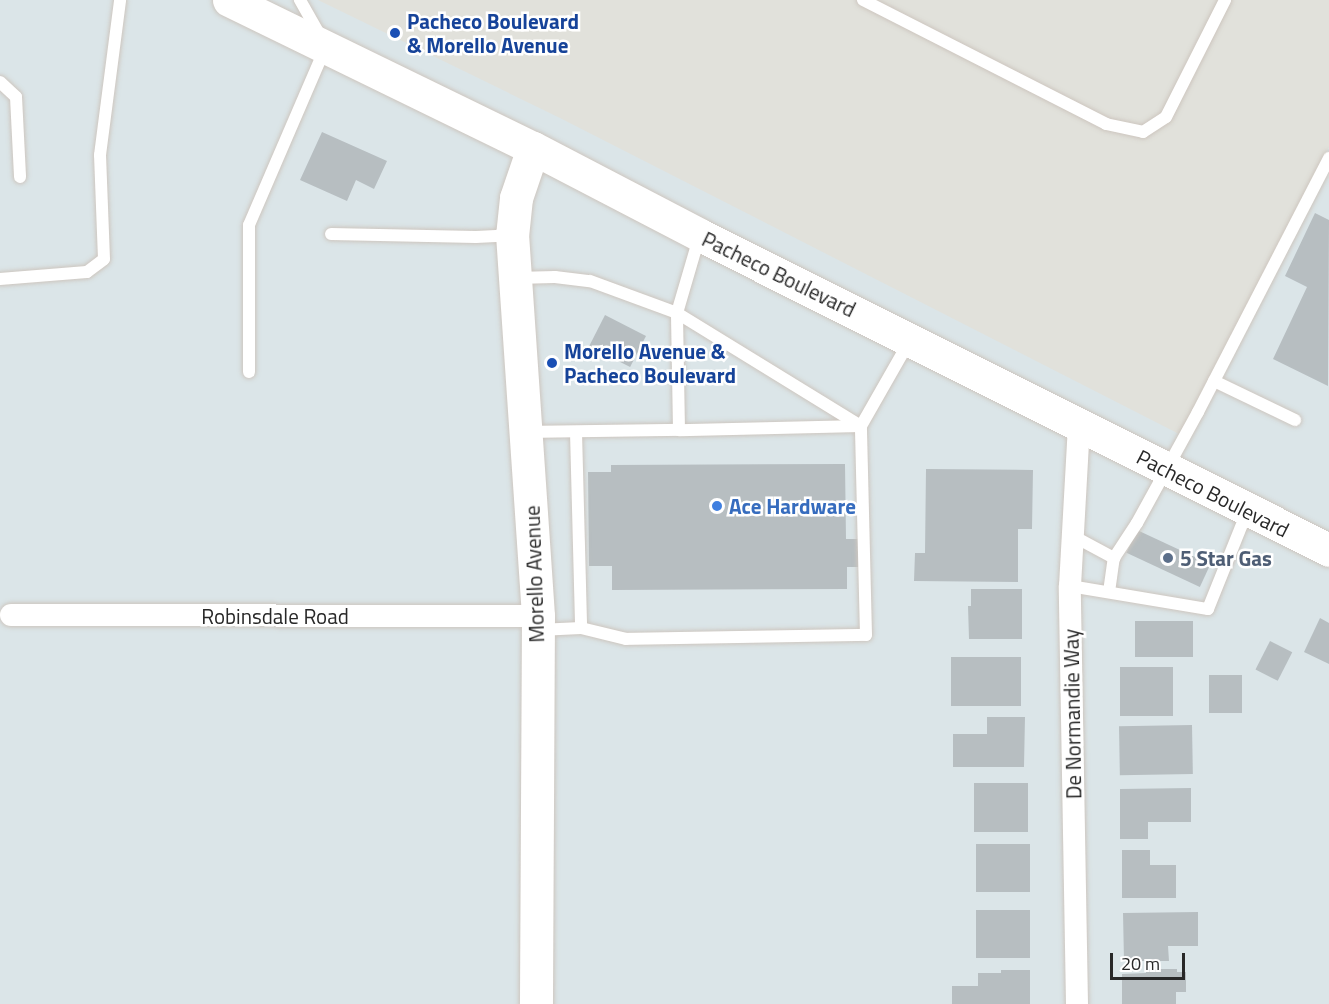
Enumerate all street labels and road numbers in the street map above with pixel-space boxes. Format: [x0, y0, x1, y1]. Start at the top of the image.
street label: Pacheco Boulevard [698, 226, 860, 322]
street label: Pacheco Boulevard [1133, 444, 1293, 542]
street label: Morello Avenue [519, 505, 549, 643]
street label: Robinsdale Road [201, 603, 349, 629]
street label: De Normandie Way [1058, 629, 1086, 799]

